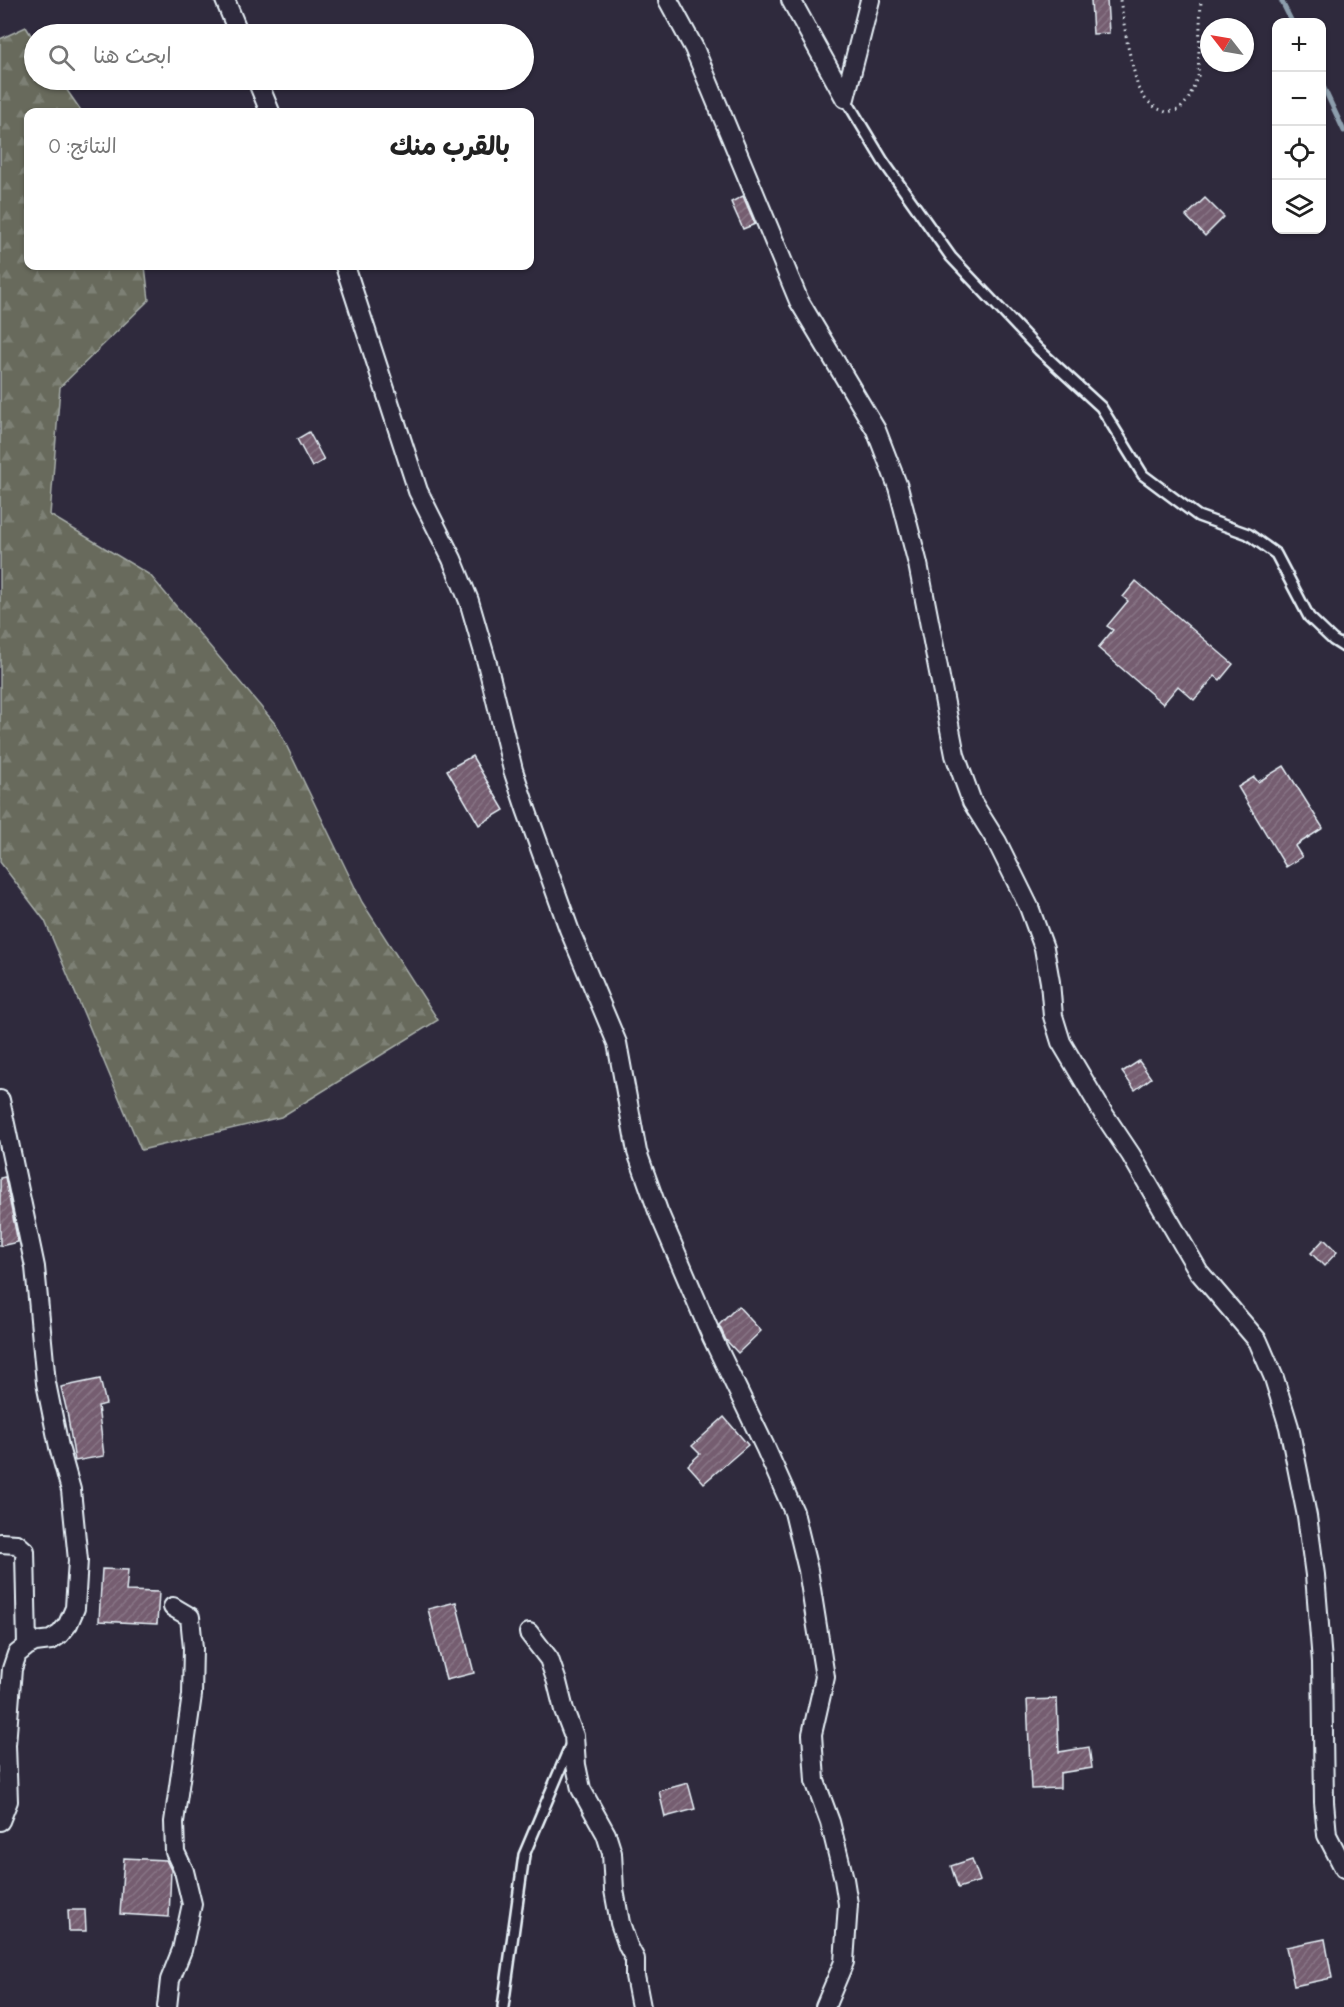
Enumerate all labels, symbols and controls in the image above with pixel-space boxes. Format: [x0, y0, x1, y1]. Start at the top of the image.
north arrow [1200, 18, 1254, 72]
map controls [1272, 18, 1326, 234]
button: + [1272, 18, 1326, 72]
search box [24, 24, 534, 90]
icon: search [45, 41, 78, 74]
text: ابحث هنا [93, 41, 172, 69]
button: − [1272, 72, 1326, 126]
button: locate [1272, 126, 1326, 180]
text: بالقرب منك [390, 129, 510, 162]
text: النتائج: 0 [48, 133, 117, 158]
button: layers [1272, 180, 1326, 234]

